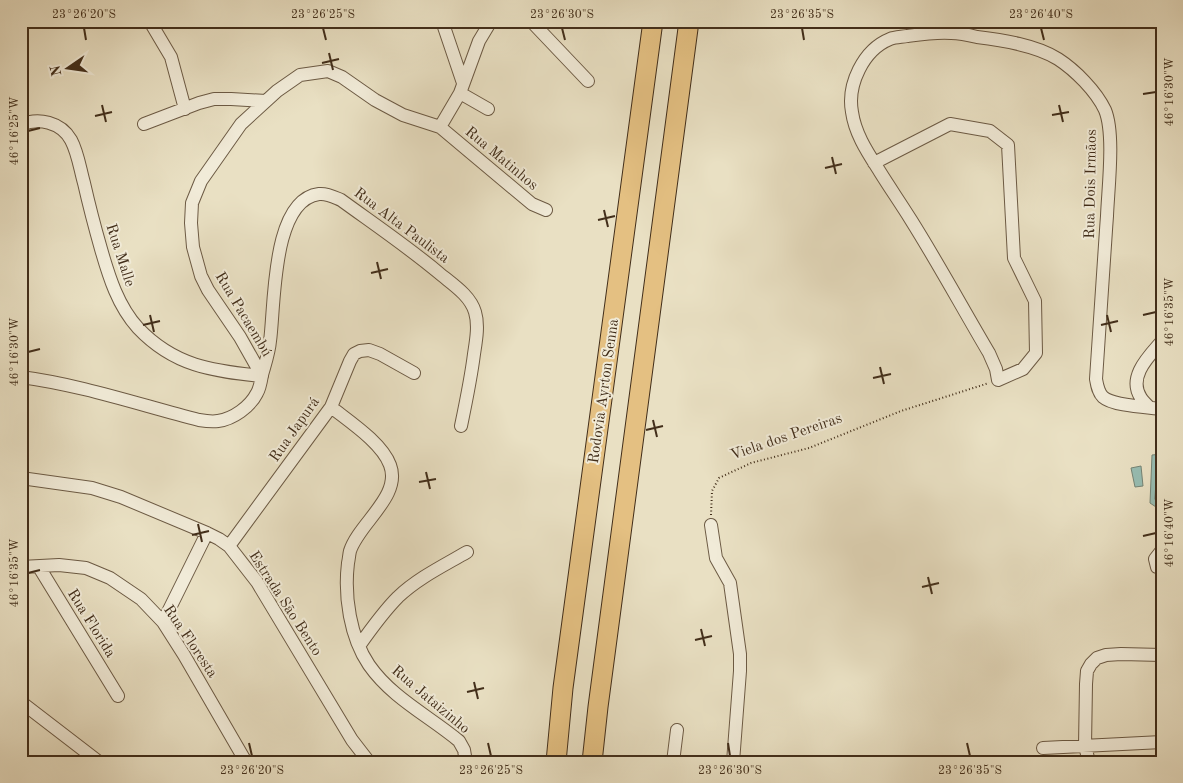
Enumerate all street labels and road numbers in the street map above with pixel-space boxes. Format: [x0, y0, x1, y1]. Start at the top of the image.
street label: Rua Matinhos [462, 125, 540, 194]
street label: Rua Dois Irmãos [1083, 129, 1100, 239]
street label: Rua Alta Paulista [351, 186, 452, 267]
street label: Rua Malle [102, 222, 137, 289]
street label: Rua Pacaembú [212, 270, 274, 360]
street label: Rodovia Ayrton Senna [587, 317, 622, 465]
street label: Rua Japurá [268, 394, 323, 465]
street label: Viela dos Pereiras [729, 411, 844, 464]
street label: Estrada São Bento [245, 549, 324, 659]
street label: Rua Florida [64, 587, 118, 661]
street label: Rua Floresta [160, 603, 220, 681]
street label: Rua Jataizinho [388, 663, 472, 737]

